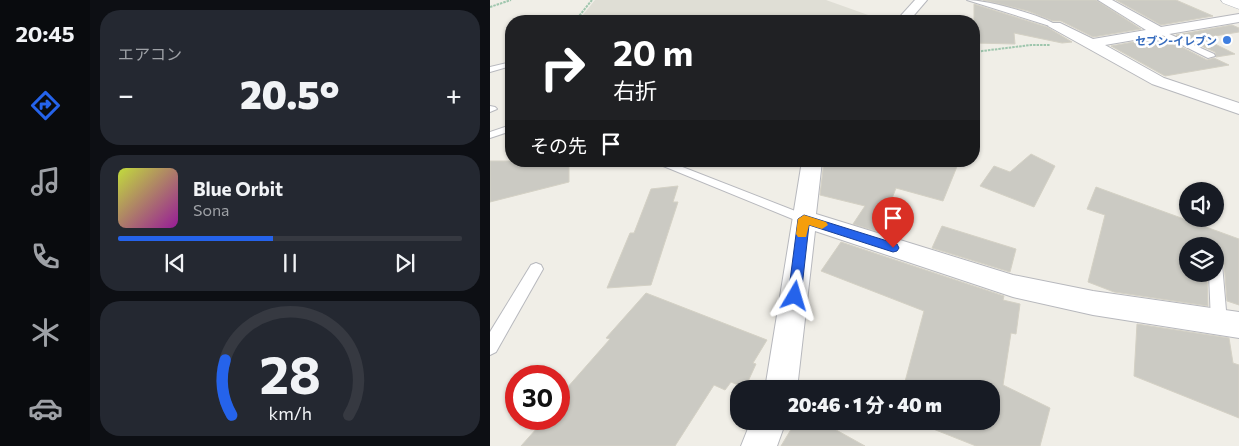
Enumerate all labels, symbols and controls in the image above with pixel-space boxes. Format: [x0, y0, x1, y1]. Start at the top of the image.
text: 20:45 [15, 20, 75, 47]
text: 20 m [613, 30, 693, 73]
place label: セブン-イレブン [1135, 34, 1217, 47]
marker: セブン-イレブン [1221, 34, 1233, 46]
icon: right [530, 35, 595, 100]
text: エアコン [118, 44, 182, 63]
text: 20.5° [240, 70, 340, 117]
text: − [118, 77, 134, 111]
text: + [446, 77, 462, 111]
text: 右折 [613, 77, 657, 104]
icon: directions [28, 88, 63, 123]
icon: arrive [597, 130, 625, 158]
text: その先 [530, 134, 587, 157]
icon: music [28, 164, 63, 199]
text: Blue Orbit [193, 177, 283, 200]
map controls [1179, 182, 1224, 282]
button: sound [1179, 182, 1224, 227]
pin [872, 197, 914, 248]
text: Sona [193, 200, 229, 219]
icon: arrive [879, 204, 907, 232]
button: layers [1179, 237, 1224, 282]
icon: phone [28, 239, 63, 274]
icon: previous [161, 249, 189, 277]
icon: pause [276, 249, 304, 277]
icon: next [391, 249, 419, 277]
position arrow [768, 269, 820, 321]
icon: climate [28, 315, 63, 350]
text: 28 [259, 341, 321, 405]
speed limit sign: 30 [505, 365, 570, 430]
icon: car [28, 391, 63, 426]
text: 20:46 · 1 分 · 40 m [788, 393, 942, 416]
text: km/h [268, 402, 312, 424]

